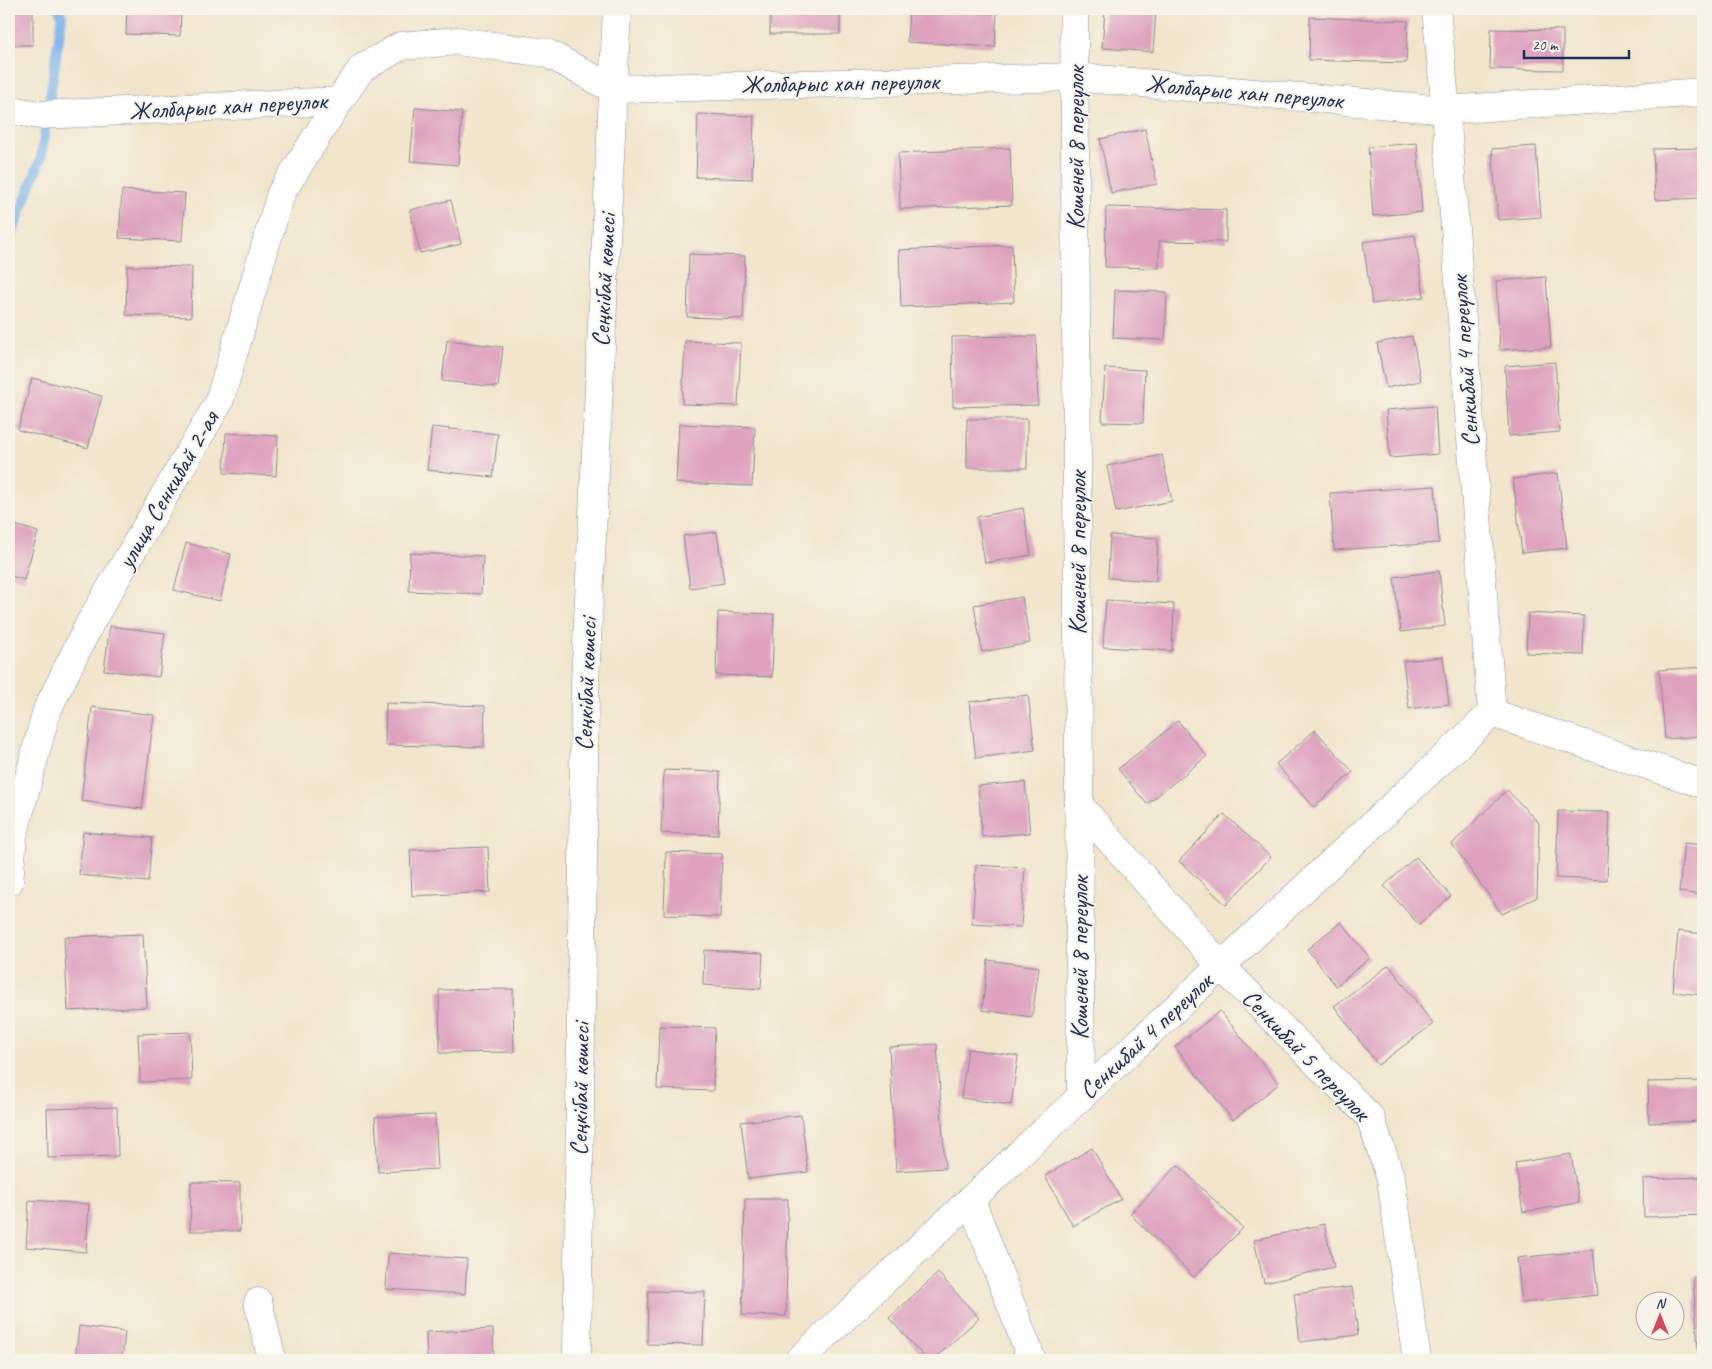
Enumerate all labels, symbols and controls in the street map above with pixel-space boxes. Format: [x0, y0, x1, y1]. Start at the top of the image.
scale bar [1524, 28, 1630, 60]
text: 20 m [1532, 36, 1559, 55]
street label: Кошеней 8 переулок [1060, 63, 1092, 230]
street label: Жолбарыс хан переулок [741, 65, 942, 101]
street label: Жолбарыс хан переулок [1144, 67, 1347, 117]
street label: Жолбарыс хан переулок [128, 85, 330, 127]
street label: Сеңкібай көшесі [585, 209, 624, 348]
street label: Сенкибай 4 переулок [1443, 272, 1487, 448]
street label: улица Сенкибай 2-ая [109, 404, 227, 576]
street label: Кошеней 8 переулок [1062, 468, 1094, 635]
street label: Сеңкібай көшесі [568, 613, 604, 751]
street label: Кошеней 8 переулок [1064, 873, 1096, 1040]
street label: Сенкибай 4 переулок [1072, 964, 1222, 1106]
street label: Сенкибай 5 переулок [1235, 982, 1379, 1130]
street label: Сеңкібай көшесі [563, 1019, 597, 1156]
north arrow [1634, 1292, 1684, 1342]
text: N [1656, 1295, 1667, 1312]

